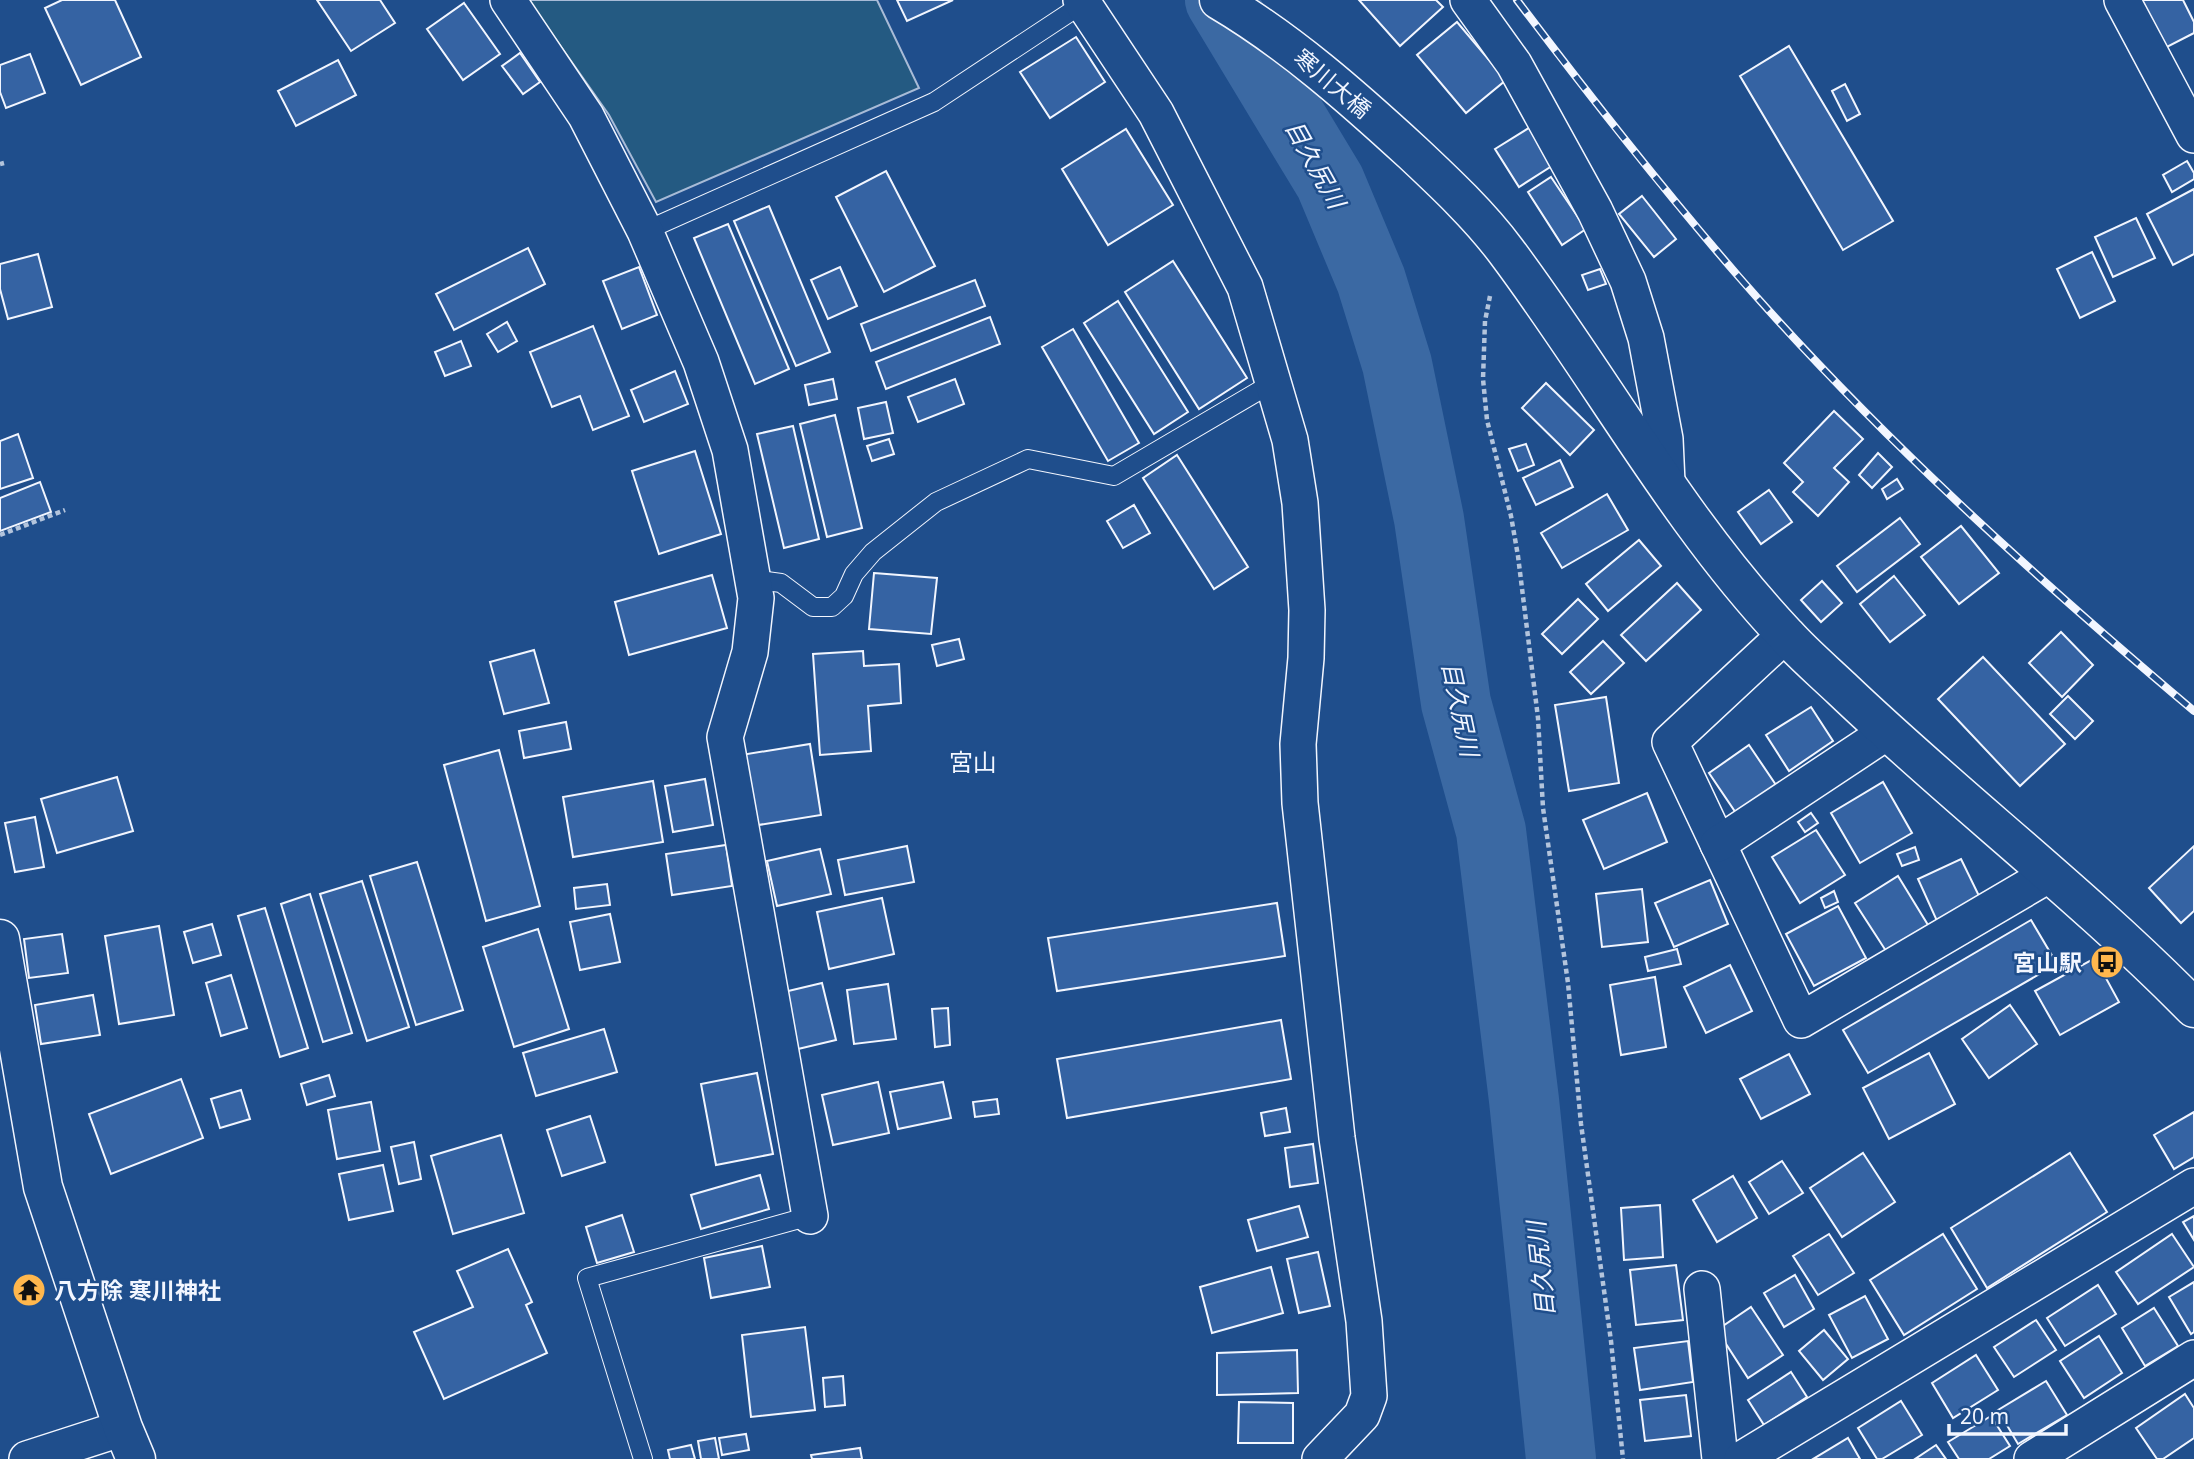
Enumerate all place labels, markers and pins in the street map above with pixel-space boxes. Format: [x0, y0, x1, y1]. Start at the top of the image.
bus stop icon: 宮山駅 [2088, 943, 2126, 981]
place label: 宮山駅 [2013, 946, 2082, 978]
temple icon: 八方除 寒川神社 [10, 1271, 48, 1309]
place label: 八方除 寒川神社 [54, 1274, 221, 1306]

